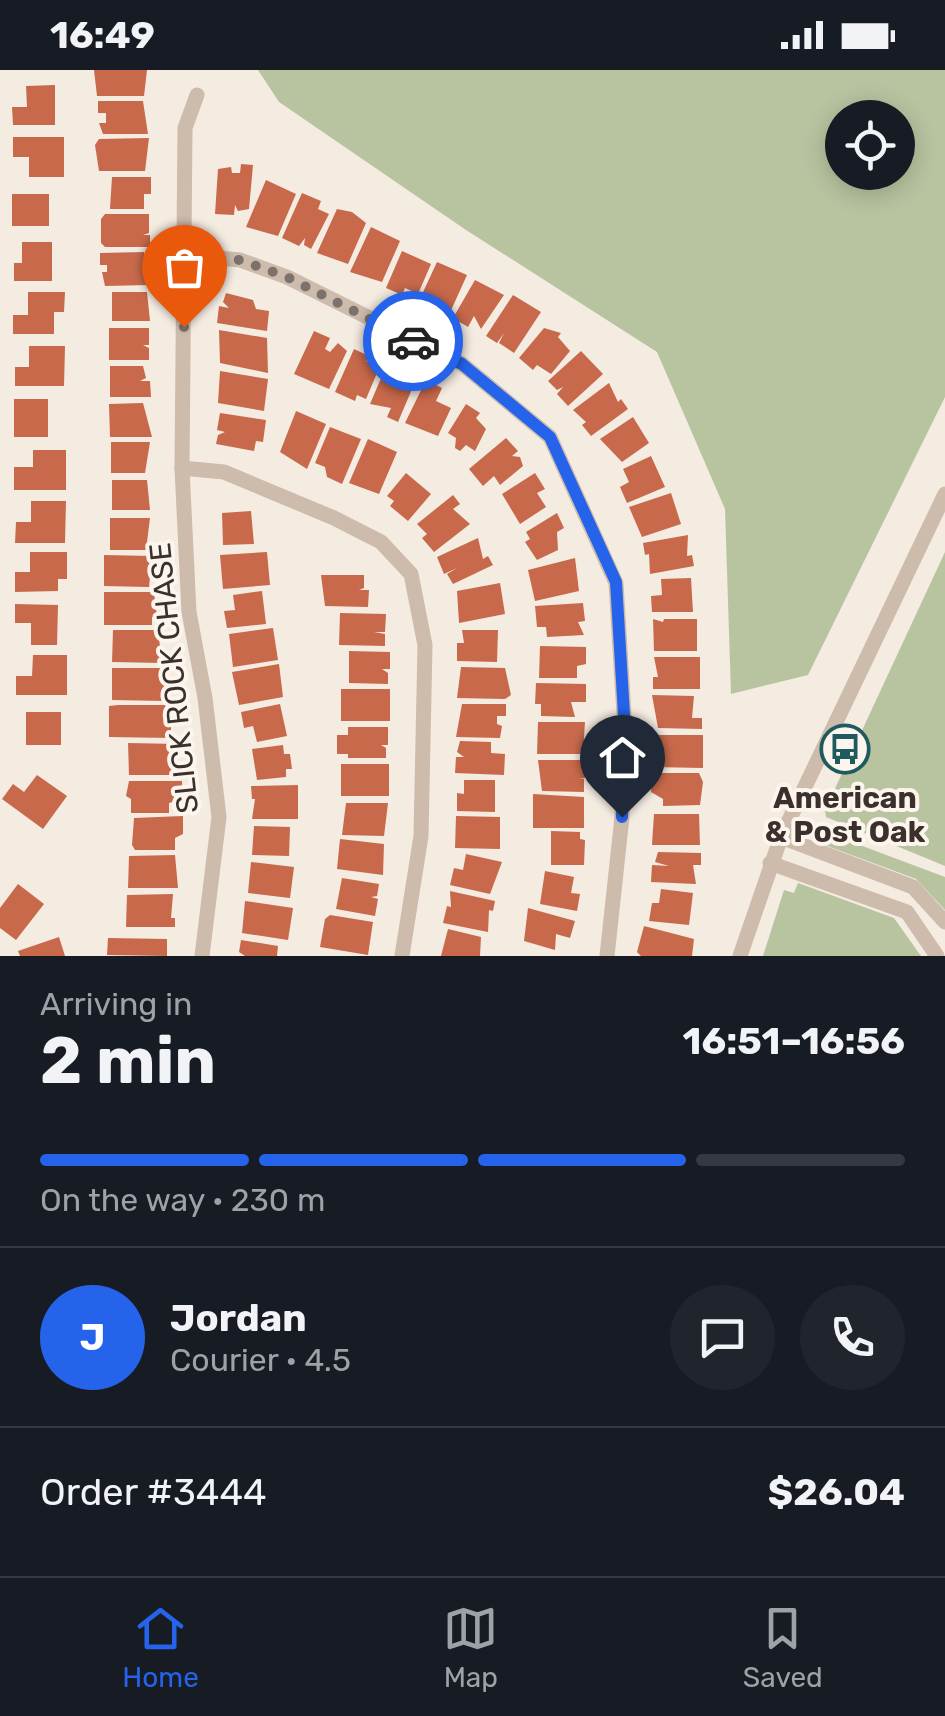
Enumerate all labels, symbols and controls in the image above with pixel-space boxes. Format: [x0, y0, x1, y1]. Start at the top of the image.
text: 16:49 [50, 12, 155, 58]
map controls [825, 100, 915, 190]
button: locate [825, 100, 915, 190]
pin [142, 225, 227, 328]
icon: bag [157, 240, 212, 295]
courier [363, 291, 463, 391]
icon: car [386, 314, 441, 369]
street label: SLICK ROCK CHASE [142, 541, 206, 815]
pin [580, 715, 665, 818]
bus stop icon: American & Post Oak [819, 723, 871, 775]
icon: home [595, 730, 650, 785]
place label: American & Post Oak [765, 780, 926, 850]
text: Arriving in [40, 985, 192, 1023]
text: 16:51–16:56 [683, 1018, 905, 1064]
text: 2 min [40, 1022, 216, 1099]
text: On the way · 230 m [40, 1181, 325, 1219]
button: chat [670, 1285, 775, 1390]
button: phone [800, 1285, 905, 1390]
text: Jordan [170, 1295, 307, 1341]
text: J [80, 1314, 105, 1360]
text: Courier · 4.5 [170, 1341, 351, 1379]
text: Order #3444 [40, 1469, 267, 1515]
text: $26.04 [768, 1469, 905, 1515]
tab: Home [122, 1601, 199, 1694]
tab: Map [443, 1601, 498, 1694]
tab: Saved [743, 1601, 823, 1694]

